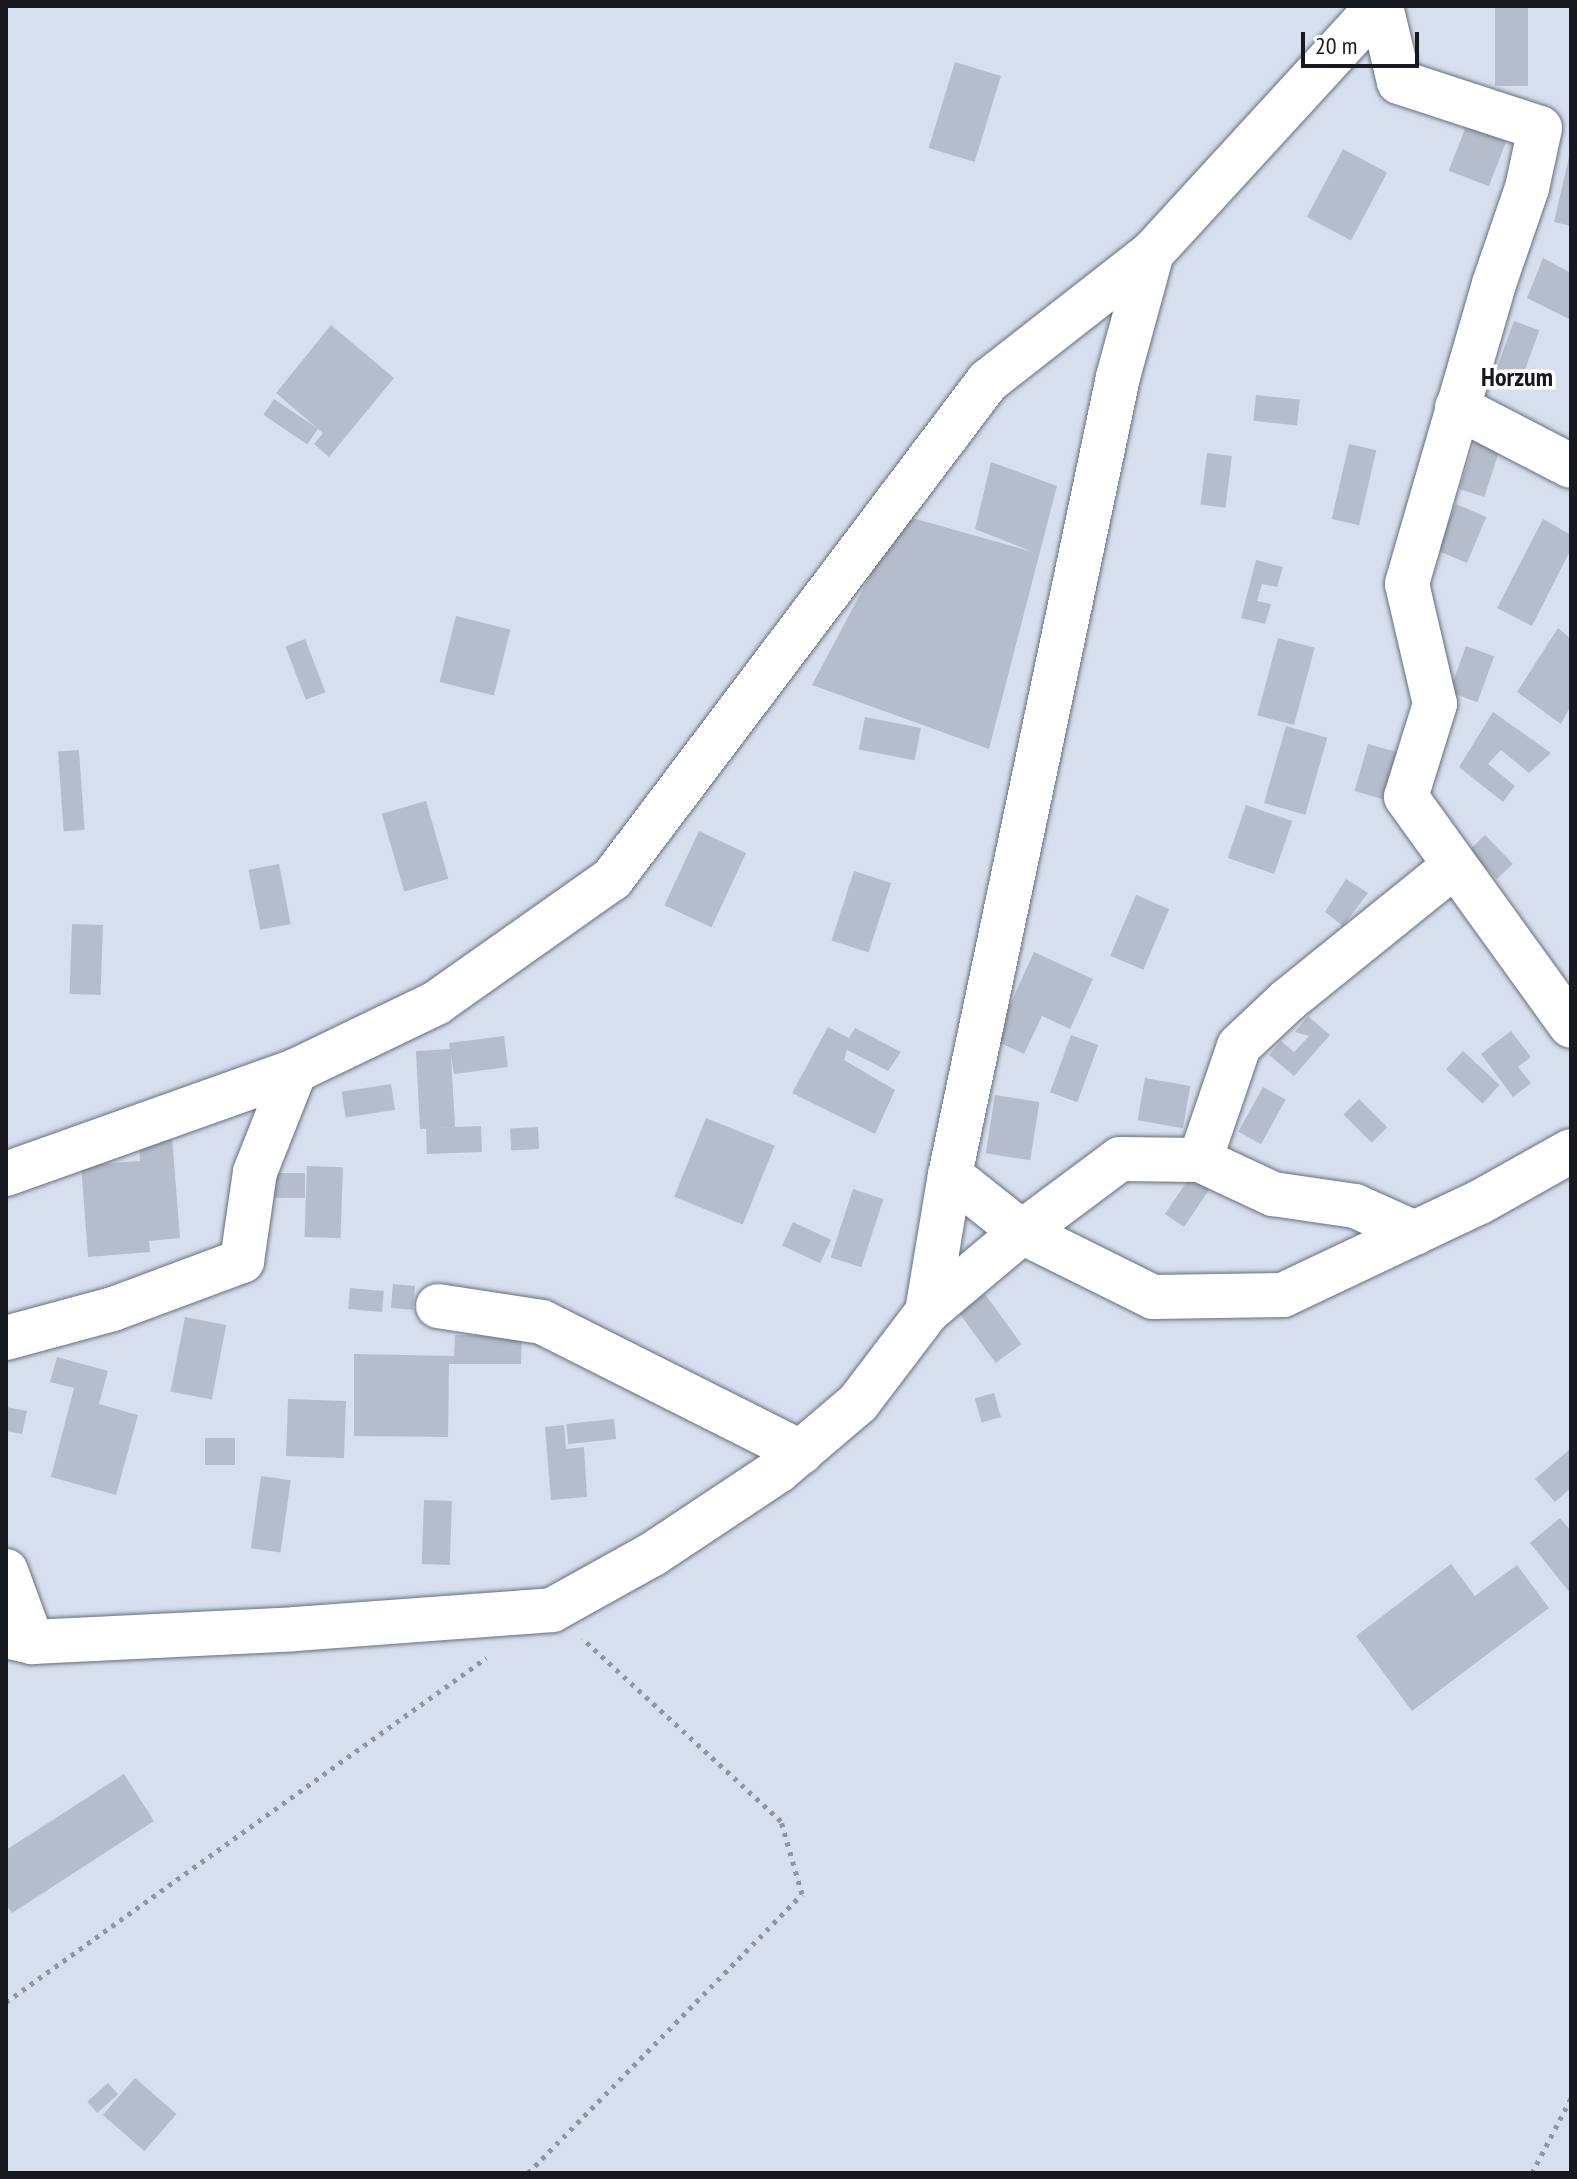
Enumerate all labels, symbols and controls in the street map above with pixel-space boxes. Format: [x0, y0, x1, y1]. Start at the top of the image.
scale bar [1305, 16, 1423, 66]
text: 20 m [1315, 30, 1357, 61]
district label: Horzum [1481, 361, 1553, 393]

